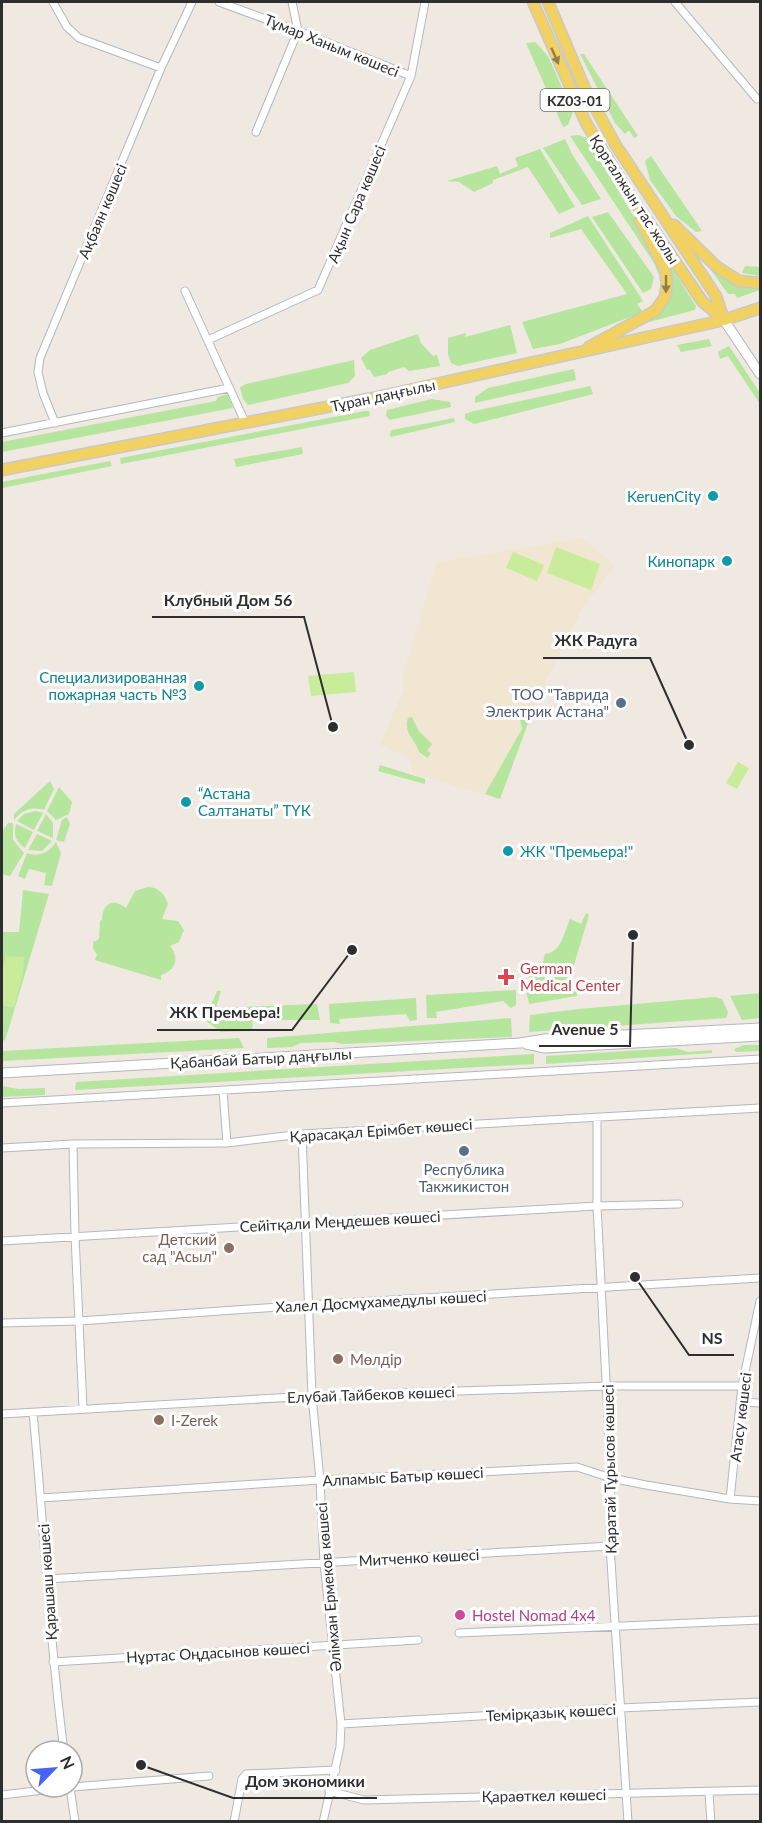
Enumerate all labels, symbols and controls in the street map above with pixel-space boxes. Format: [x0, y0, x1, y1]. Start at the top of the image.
street label: Тұмар Ханым көшесі [262, 10, 402, 80]
one-way arrow [550, 47, 560, 65]
road number: KZ03-01 [540, 89, 610, 111]
street label: Қорғалжын тас жолы [587, 131, 683, 267]
street label: Ақын Сара көшесі [323, 143, 389, 265]
street label: Ақбаян көшесі [74, 161, 130, 261]
one-way arrow [661, 274, 671, 293]
street label: Тұран даңғылы [329, 375, 437, 415]
place label: KeruenCity [627, 487, 701, 505]
marker: KeruenCity [706, 489, 720, 503]
place label: Кинопарк [647, 552, 715, 570]
marker: Кинопарк [720, 554, 734, 568]
callout: Клубный Дом 56 [152, 583, 304, 617]
text: Клубный Дом 56 [164, 590, 292, 609]
callout: ЖК Радуга [543, 624, 650, 658]
text: ЖК Радуга [555, 630, 637, 649]
place label: Специализированная пожарная часть №3 [39, 668, 187, 703]
marker: Специализированная пожарная часть №3 [192, 679, 206, 693]
place label: ТОО "Таврида Электрик Астана" [486, 685, 609, 720]
marker: ТОО "Таврида Электрик Астана" [614, 696, 628, 710]
place label: “Астана Салтанаты” ТҮК [198, 784, 311, 819]
marker: “Астана Салтанаты” ТҮК [179, 795, 193, 809]
place label: ЖК "Премьера!" [520, 842, 633, 860]
marker: ЖК "Премьера!" [501, 844, 515, 858]
place label: German Medical Center [520, 959, 621, 994]
marker: German Medical Center [497, 968, 515, 986]
callout: ЖК Премьера! [157, 996, 292, 1030]
text: ЖК Премьера! [169, 1002, 281, 1021]
callout: Avenue 5 [539, 1012, 630, 1046]
text: Avenue 5 [551, 1019, 618, 1038]
street label: Қабанбай Батыр даңғылы [170, 1044, 352, 1072]
street label: Қарасақал Ерімбет көшесі [289, 1115, 473, 1145]
marker: Республика Такжикистон [457, 1144, 471, 1158]
place label: Республика Такжикистон [419, 1160, 509, 1195]
street label: Сейітқали Меңдешев көшесі [239, 1207, 441, 1235]
place label: Детский сад "Асыл" [142, 1230, 217, 1265]
marker: Детский сад "Асыл" [222, 1241, 236, 1255]
street label: Халел Досмұхамедұлы көшесі [275, 1286, 487, 1316]
callout: NS [689, 1321, 734, 1355]
text: NS [701, 1328, 723, 1347]
place label: Мөлдір [350, 1350, 402, 1368]
marker: Мөлдір [331, 1352, 345, 1366]
street label: Атасу көшесі [726, 1371, 754, 1463]
street label: Елубай Тайбеков көшесі [287, 1382, 455, 1406]
street label: Қаратай Тұрысов көшесі [599, 1384, 619, 1554]
place label: I-Zerek [171, 1411, 218, 1429]
marker: I-Zerek [152, 1413, 166, 1427]
street label: Алпамыс Батыр көшесі [322, 1463, 484, 1489]
street label: Әлімхан Ермеков көшесі [312, 1502, 344, 1672]
street label: Қарашаш көшесі [34, 1523, 60, 1641]
street label: Митченко көшесі [358, 1545, 480, 1569]
place label: Hostel Nomad 4x4 [472, 1606, 596, 1624]
marker: Hostel Nomad 4x4 [453, 1608, 467, 1622]
street label: Нұртас Оңдасынов көшесі [126, 1638, 310, 1666]
street label: Темірқазық көшесі [485, 1700, 617, 1724]
north arrow [24, 1739, 84, 1799]
text: N [57, 1753, 79, 1772]
callout: Дом экономики [233, 1764, 377, 1798]
text: Дом экономики [245, 1771, 365, 1790]
street label: Қараөткел көшесі [482, 1785, 606, 1805]

